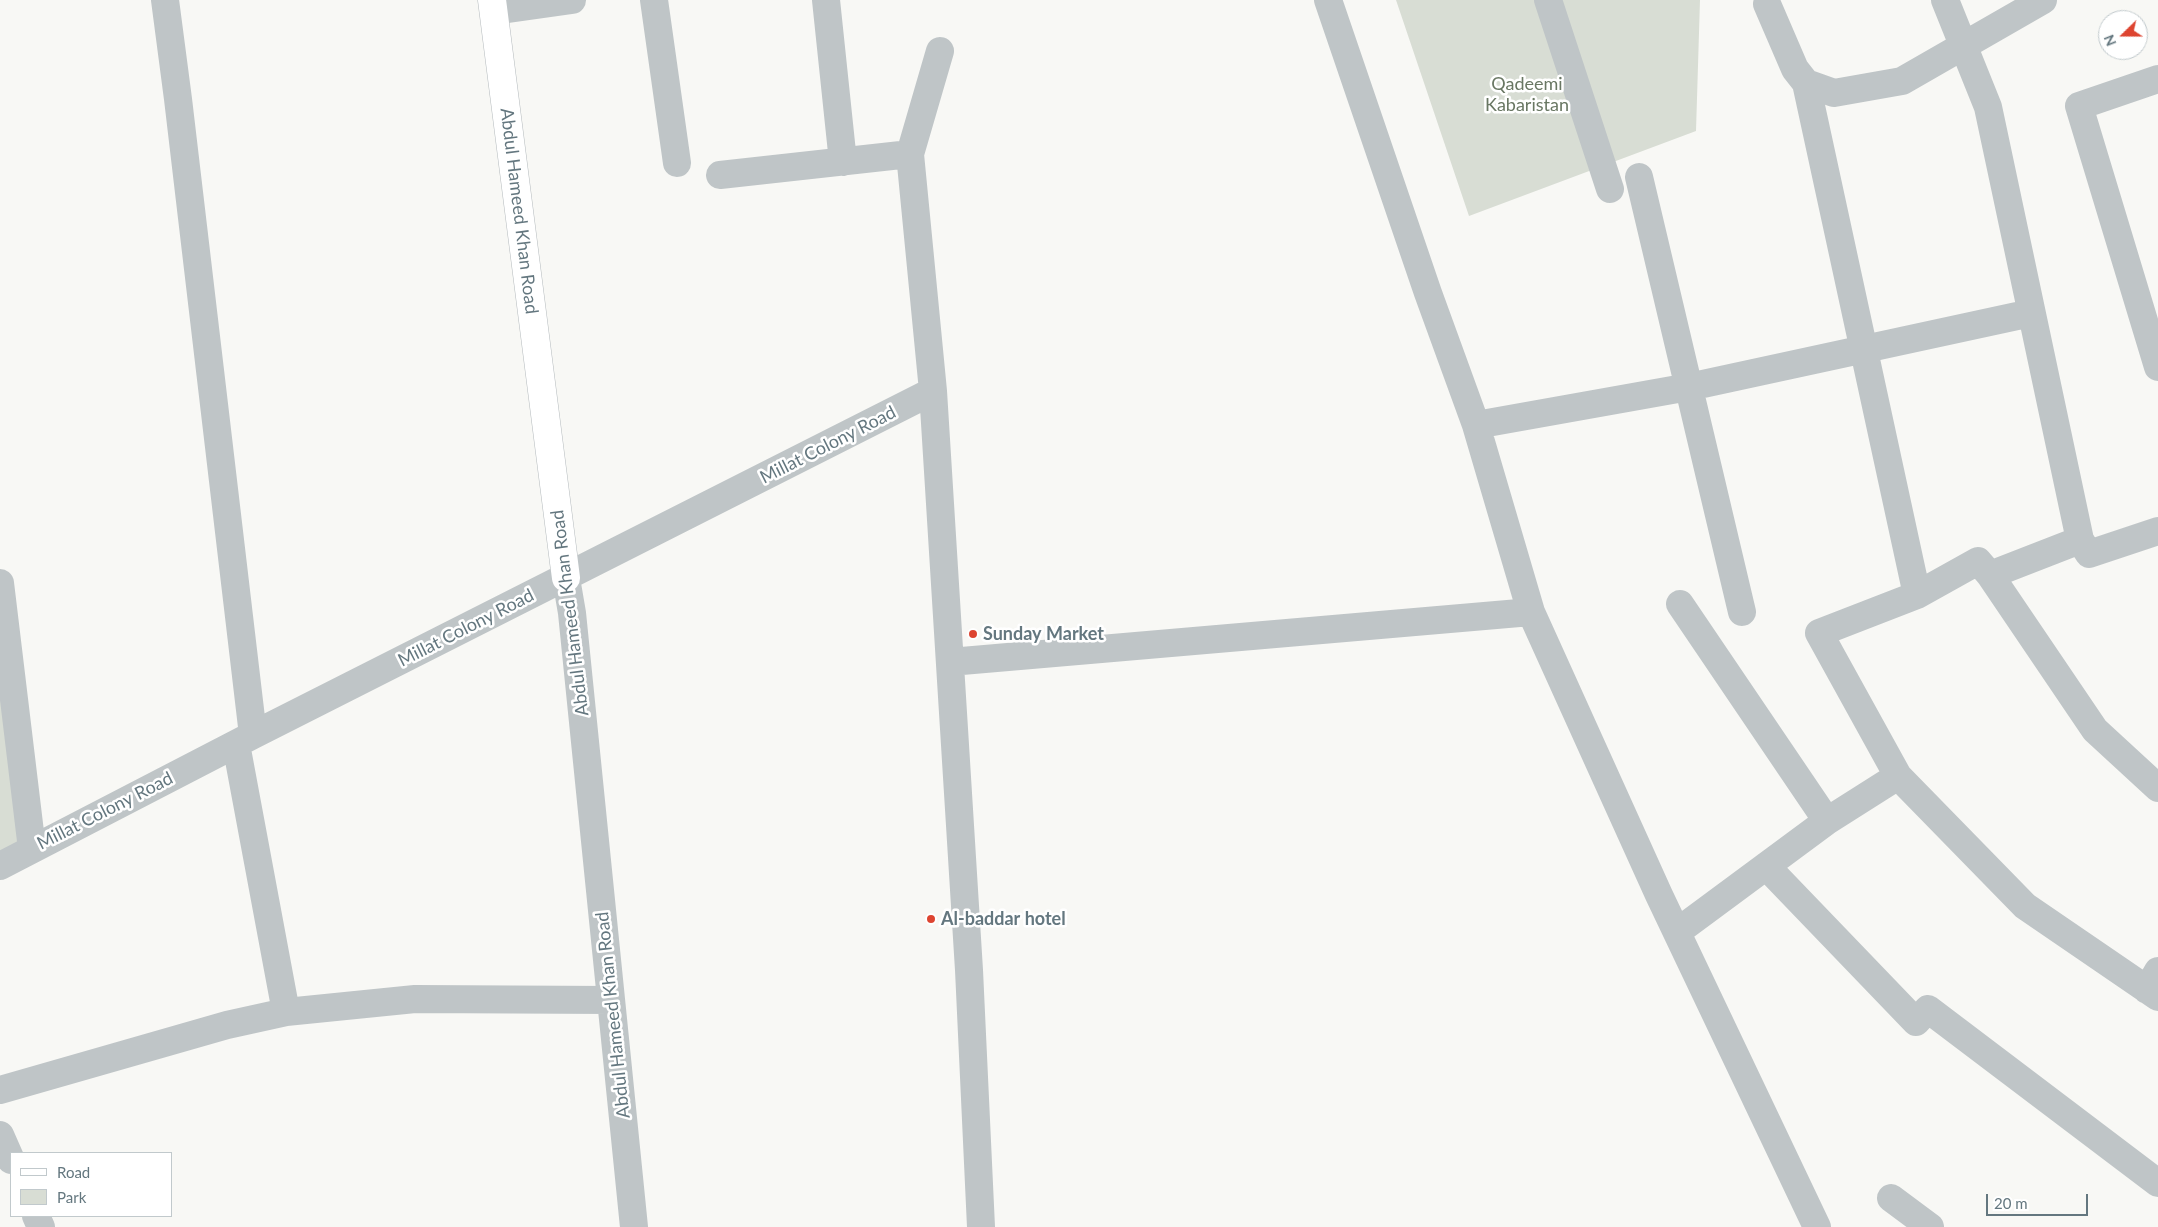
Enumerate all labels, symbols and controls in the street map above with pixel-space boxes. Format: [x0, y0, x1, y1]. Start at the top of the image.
north arrow [2098, 10, 2148, 60]
text: N [2100, 32, 2119, 49]
park label: Qadeemi Kabaristan [1485, 73, 1569, 116]
street label: Abdul Hameed Khan Road [496, 107, 542, 315]
street label: Millat Colony Road [757, 401, 899, 489]
street label: Abdul Hameed Khan Road [547, 509, 593, 717]
street label: Millat Colony Road [395, 584, 537, 672]
place label: Sunday Market [983, 623, 1104, 645]
marker: Sunday Market [967, 628, 979, 640]
street label: Millat Colony Road [34, 767, 176, 855]
place label: Al-baddar hotel [941, 908, 1066, 930]
street label: Abdul Hameed Khan Road [591, 911, 635, 1119]
marker: Al-baddar hotel [925, 913, 937, 925]
legend [10, 1152, 172, 1217]
text: Road [57, 1163, 90, 1181]
scale bar [1988, 1184, 2090, 1216]
text: Park [57, 1188, 86, 1206]
text: 20 m [1994, 1194, 2028, 1212]

